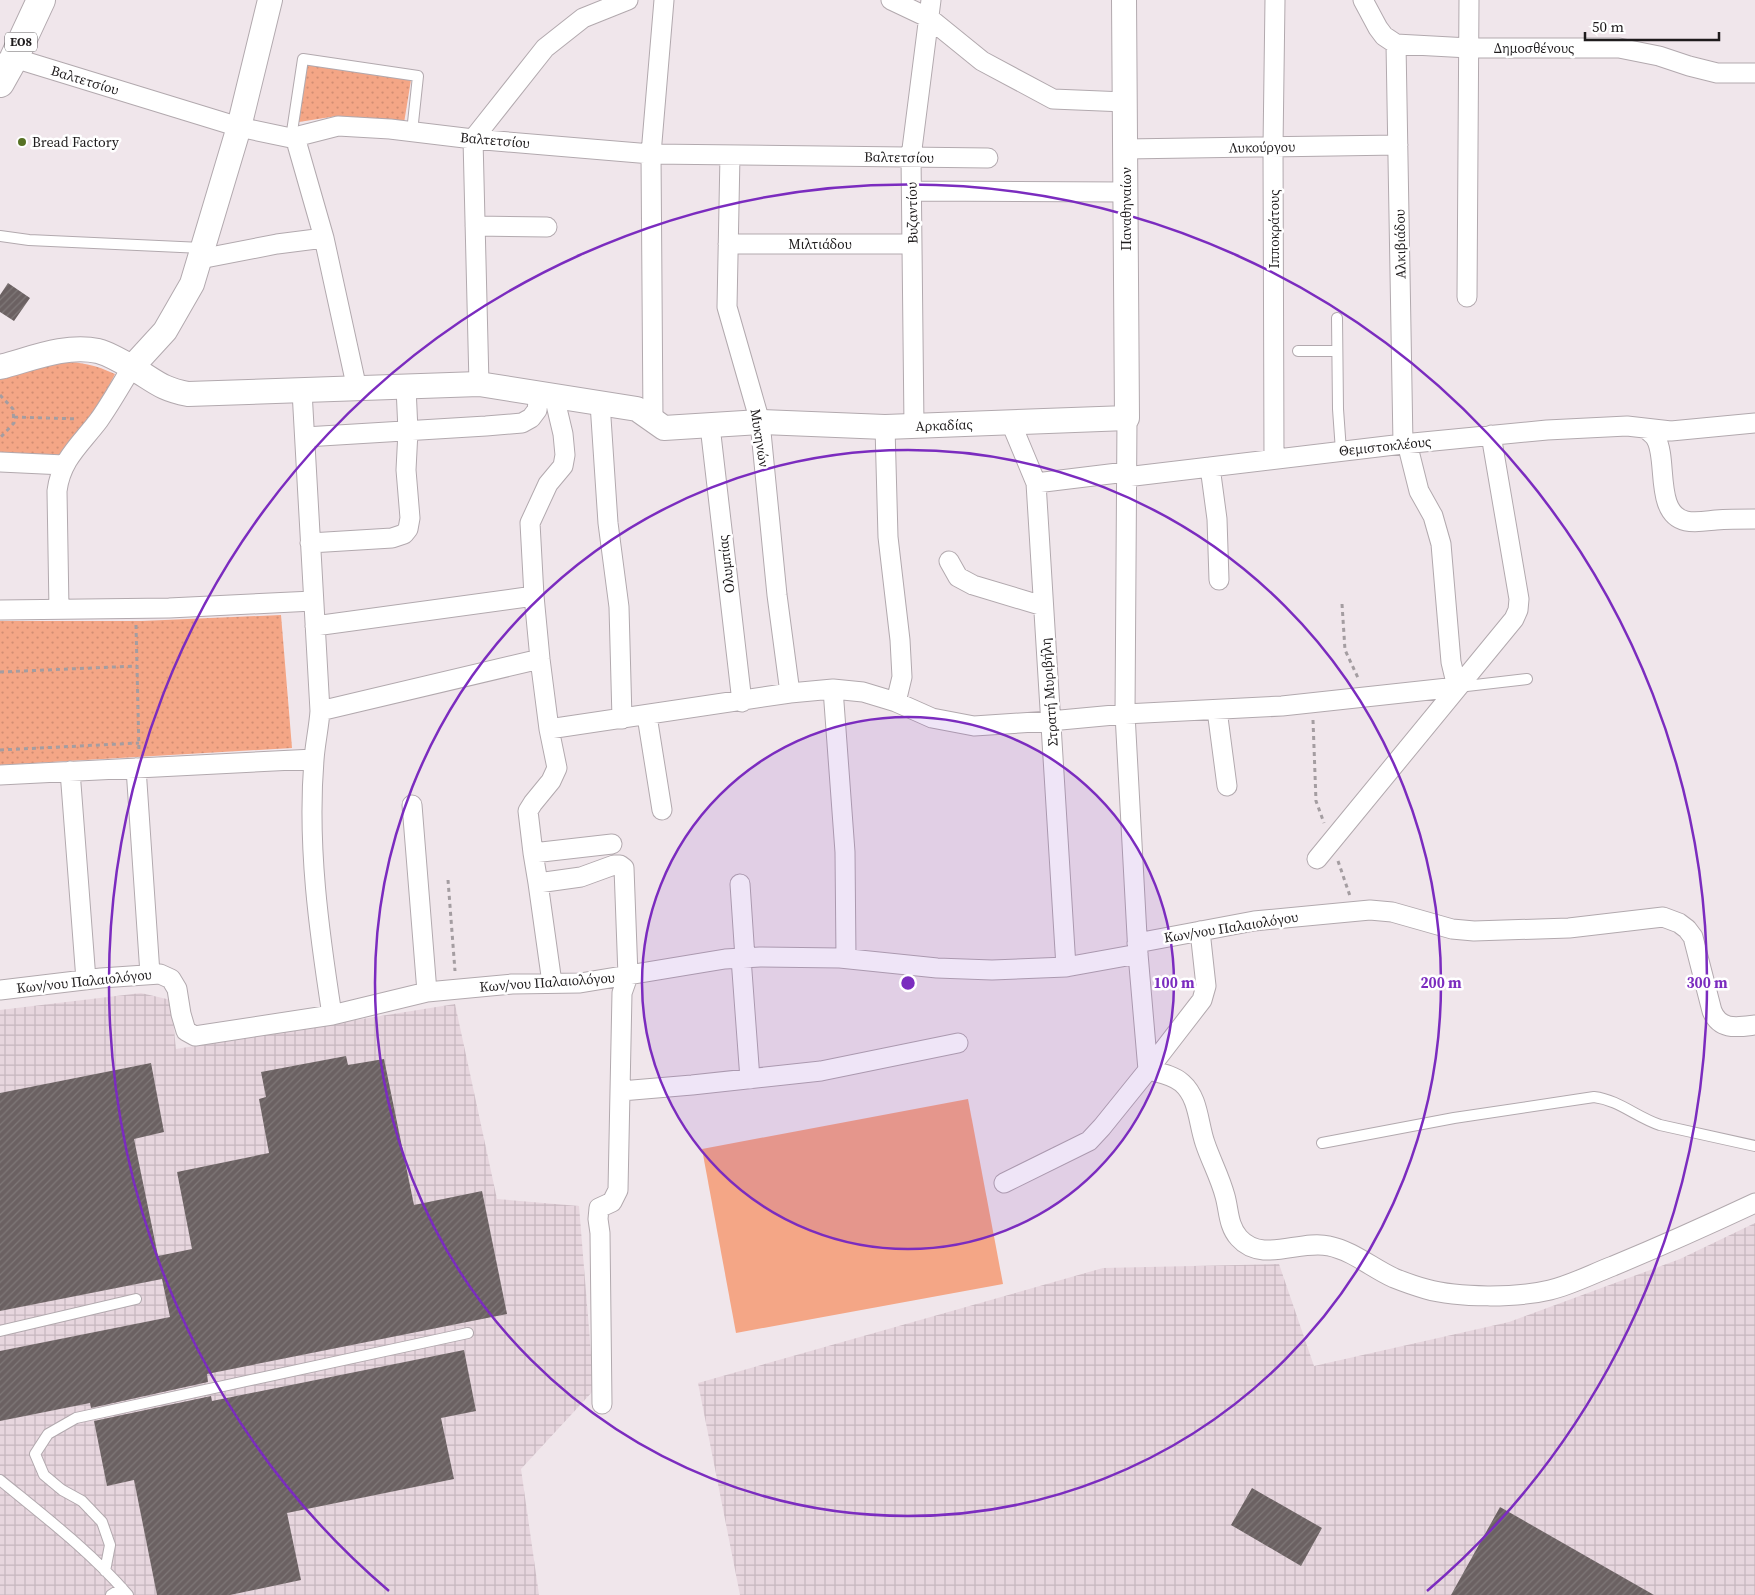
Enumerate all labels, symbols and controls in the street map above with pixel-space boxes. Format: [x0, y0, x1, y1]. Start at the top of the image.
scale bar [1585, 10, 1719, 42]
text: 50 m [1592, 16, 1624, 37]
road number: ΕΟ8 [5, 32, 37, 52]
street label: Δημοσθένους [1494, 38, 1574, 58]
street label: Βαλτετσίου [49, 60, 121, 100]
street label: Βαλτετσίου [459, 127, 531, 153]
place label: Bread Factory [32, 132, 120, 152]
marker: Bread Factory [16, 136, 28, 148]
street label: Λυκούργου [1229, 136, 1295, 158]
street label: Βαλτετσίου [864, 146, 934, 168]
street label: Παναθηναίων [1116, 167, 1136, 251]
street label: Βυζαντίου [901, 182, 923, 244]
street label: Ιπποκράτους [1264, 189, 1284, 269]
street label: Αλκιβιάδου [1389, 209, 1411, 279]
street label: Μιλτιάδου [788, 234, 852, 254]
street label: Μυκηνών [746, 407, 774, 469]
street label: Αρκαδίας [915, 414, 973, 436]
street label: Θεμιστοκλέους [1338, 431, 1432, 461]
street label: Ολυμπίας [713, 534, 739, 594]
street label: Στρατή Μυριβήλη [1035, 637, 1063, 747]
street label: Κων/νου Παλαιολόγου [1162, 907, 1300, 947]
street label: Κων/νου Παλαιολόγου [15, 964, 153, 998]
street label: Κων/νου Παλαιολόγου [479, 967, 615, 997]
text: 100 m [1153, 972, 1195, 993]
text: 200 m [1420, 972, 1462, 993]
text: 300 m [1686, 972, 1728, 993]
centre of rings [899, 974, 917, 992]

